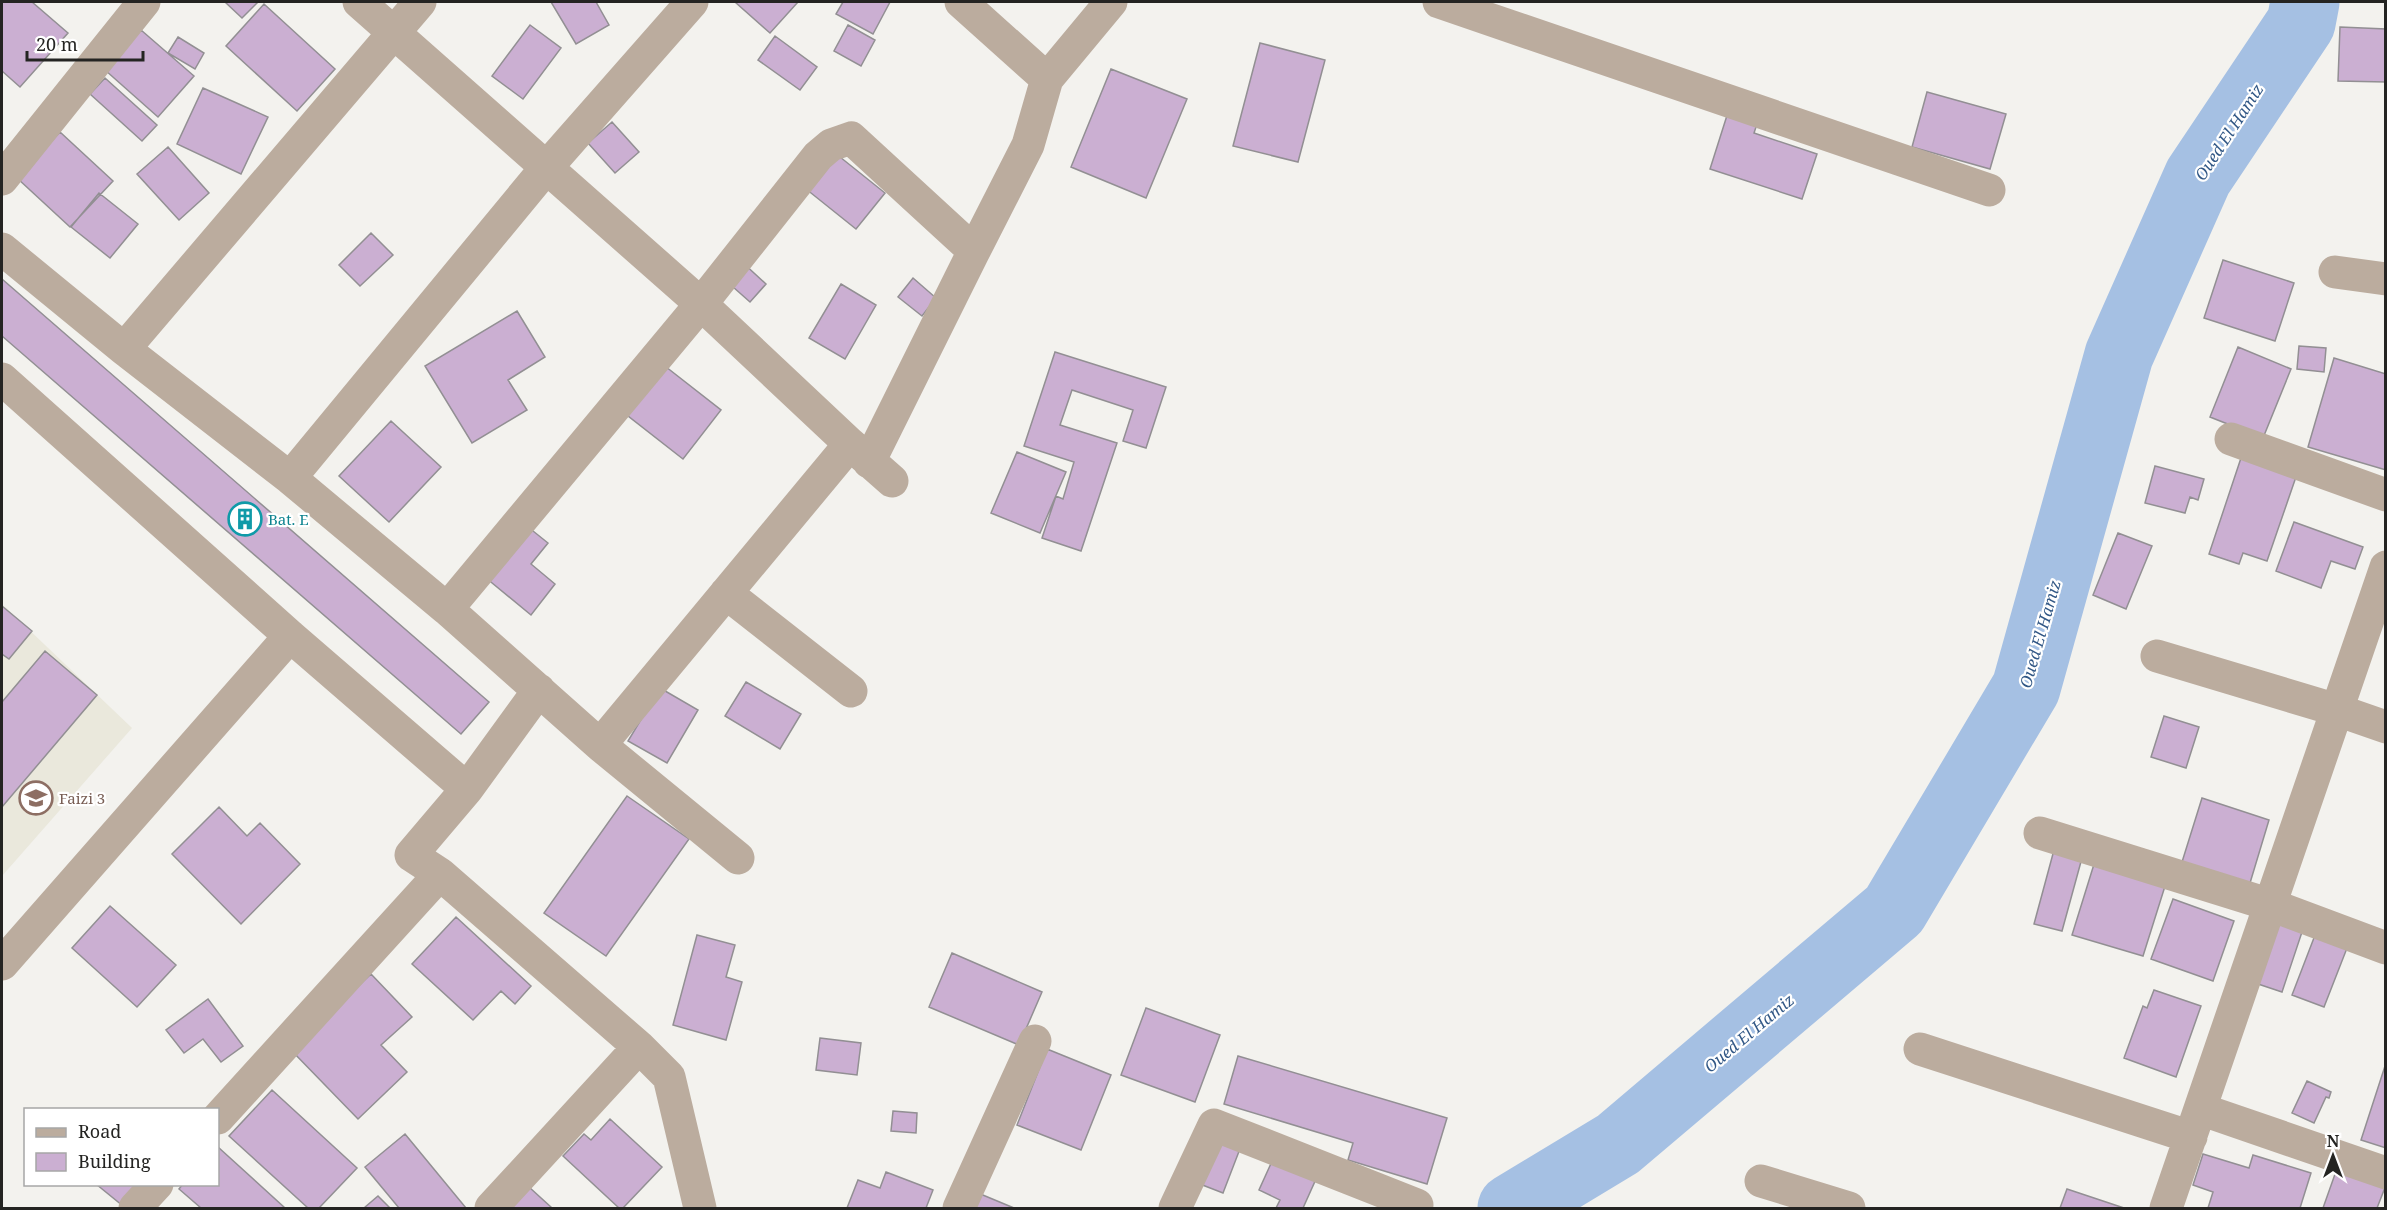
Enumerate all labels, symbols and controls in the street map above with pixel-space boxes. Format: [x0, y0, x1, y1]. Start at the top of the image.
scale bar [27, 24, 142, 62]
text: 20 m [36, 32, 78, 56]
water label: Oued El Hamiz [2190, 79, 2268, 185]
building icon: Bat. E [227, 501, 263, 537]
place label: Bat. E [268, 509, 309, 529]
water label: Oued El Hamiz [2014, 578, 2066, 690]
school or university icon: Faizi 3 [18, 780, 54, 816]
place label: Faizi 3 [59, 788, 105, 808]
water label: Oued El Hamiz [1699, 989, 1799, 1077]
legend [24, 1108, 219, 1186]
text: Road [78, 1119, 121, 1143]
north arrow [2303, 1126, 2363, 1186]
text: N [2327, 1130, 2340, 1152]
text: Building [78, 1149, 151, 1173]

